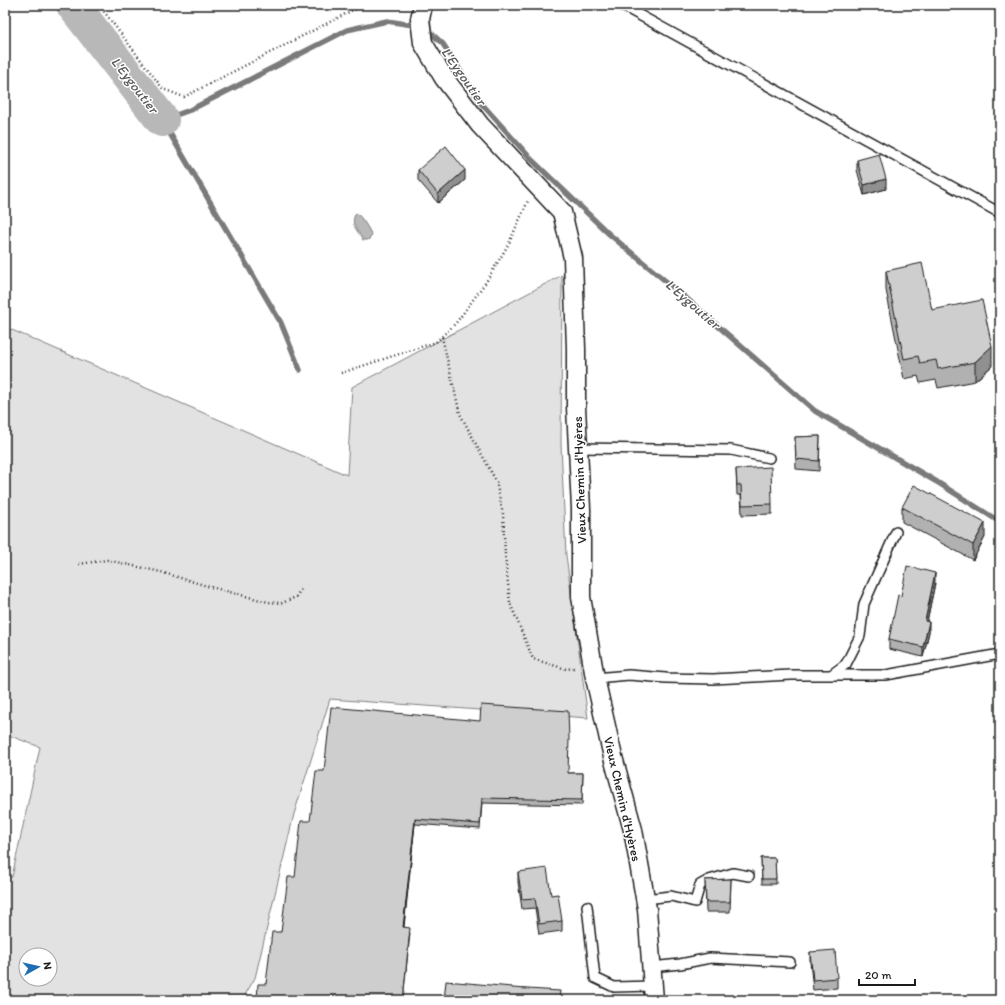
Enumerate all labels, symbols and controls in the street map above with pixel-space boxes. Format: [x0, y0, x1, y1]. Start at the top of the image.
water label: L'Eygoutier [437, 44, 491, 110]
water label: L'Eygoutier [107, 54, 163, 118]
water label: L'Eygoutier [662, 276, 725, 334]
street label: Vieux Chemin d'Hyères [570, 416, 589, 544]
street label: Vieux Chemin d'Hyères [601, 735, 644, 863]
north arrow [18, 947, 58, 987]
text: N [40, 961, 54, 970]
scale bar [859, 961, 915, 987]
text: 20 m [865, 968, 892, 982]

